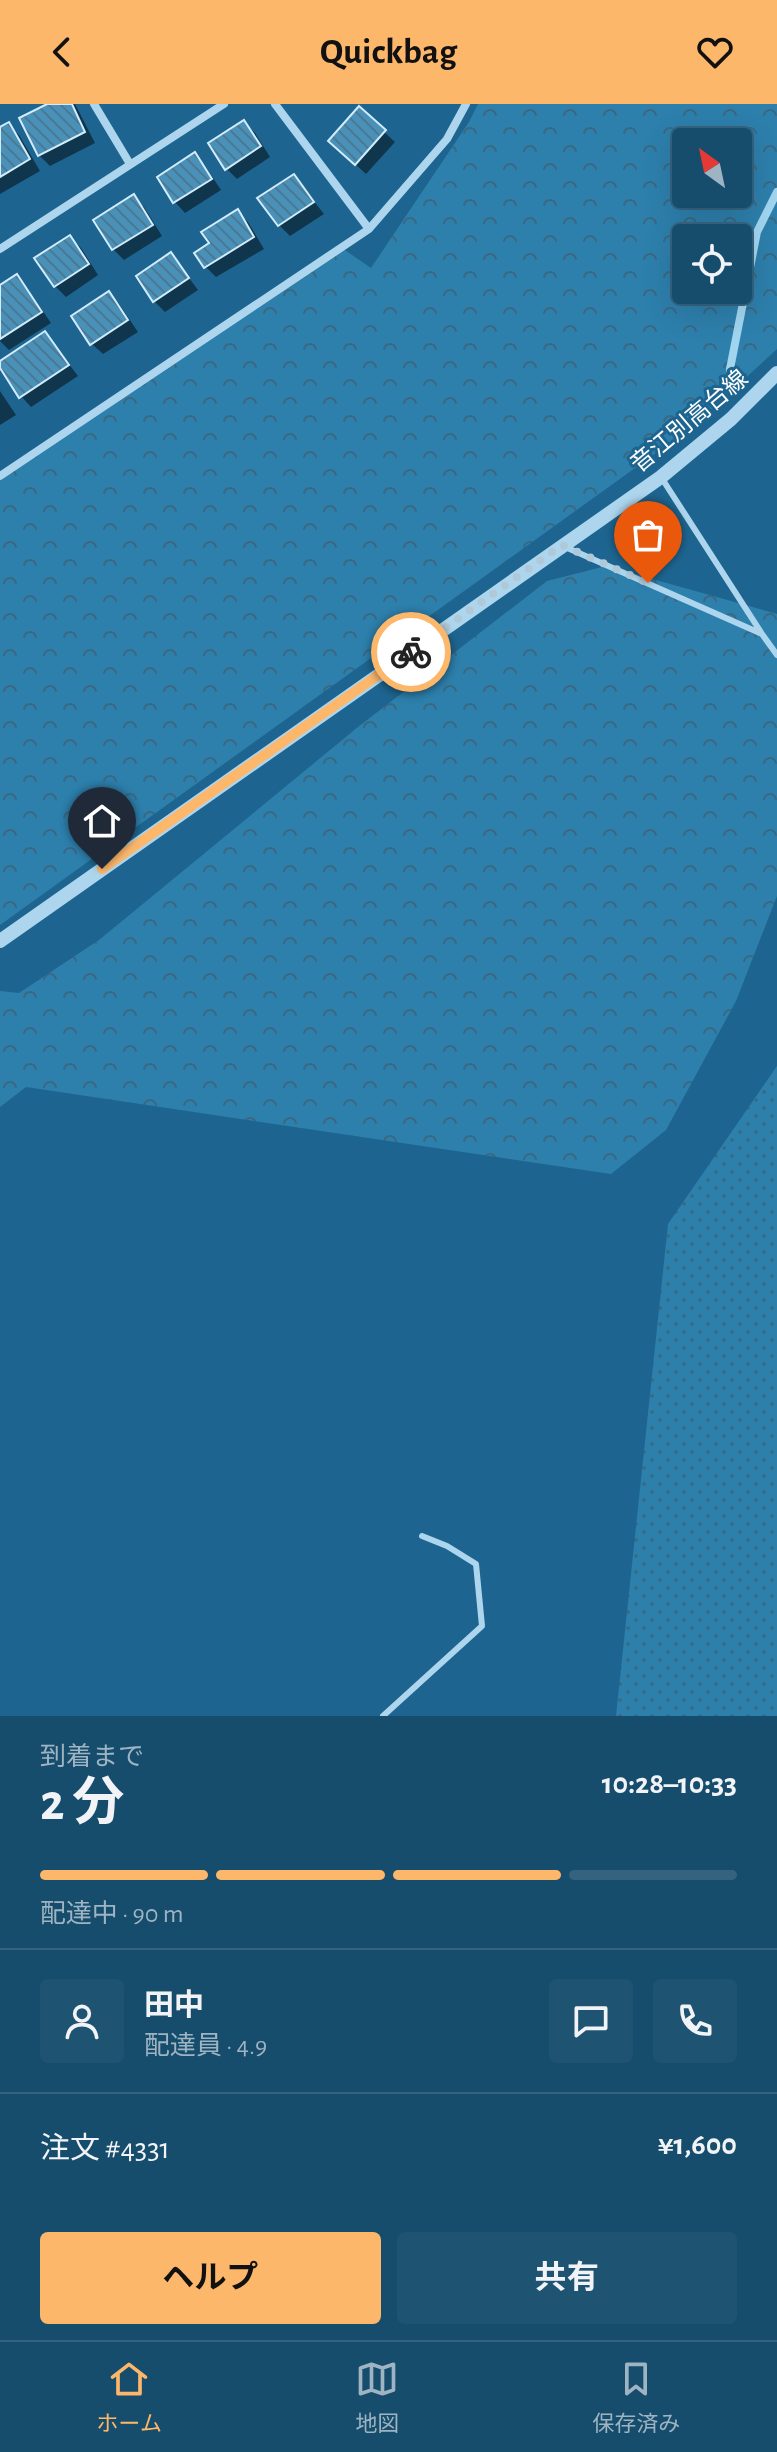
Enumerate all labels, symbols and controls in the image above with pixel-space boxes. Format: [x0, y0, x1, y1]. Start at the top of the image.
icon: back [40, 30, 84, 74]
icon: heart [693, 30, 737, 74]
text: Quickbag [320, 34, 457, 70]
north arrow [672, 128, 752, 208]
map controls [672, 128, 752, 304]
button: locate [672, 224, 752, 304]
street label: 音江別高台線 [625, 365, 753, 477]
pin [614, 501, 682, 583]
icon: bag [626, 513, 670, 557]
courier [371, 612, 451, 692]
icon: bike [389, 630, 433, 674]
pin [68, 787, 136, 869]
icon: home [80, 799, 124, 843]
text: 到着まで [40, 1744, 144, 1770]
text: 10:28–10:33 [602, 1769, 737, 1799]
text: 2 分 [40, 1777, 124, 1829]
text: 配達中 · 90 m [40, 1901, 184, 1927]
button: person [40, 1979, 124, 2063]
button: chat [549, 1979, 633, 2063]
button: phone [653, 1979, 737, 2063]
text: 田中 [144, 1991, 204, 2021]
text: 配達員 · 4.9 [144, 2033, 267, 2059]
text: ¥1,600 [658, 2130, 737, 2160]
text: 注文 #4331 [40, 2134, 170, 2164]
button: ヘルプ [40, 2232, 381, 2324]
button: 共有 [397, 2232, 737, 2324]
tab: ホーム [97, 2357, 162, 2437]
tab: 地図 [355, 2357, 399, 2437]
tab: 保存済み [592, 2357, 680, 2437]

